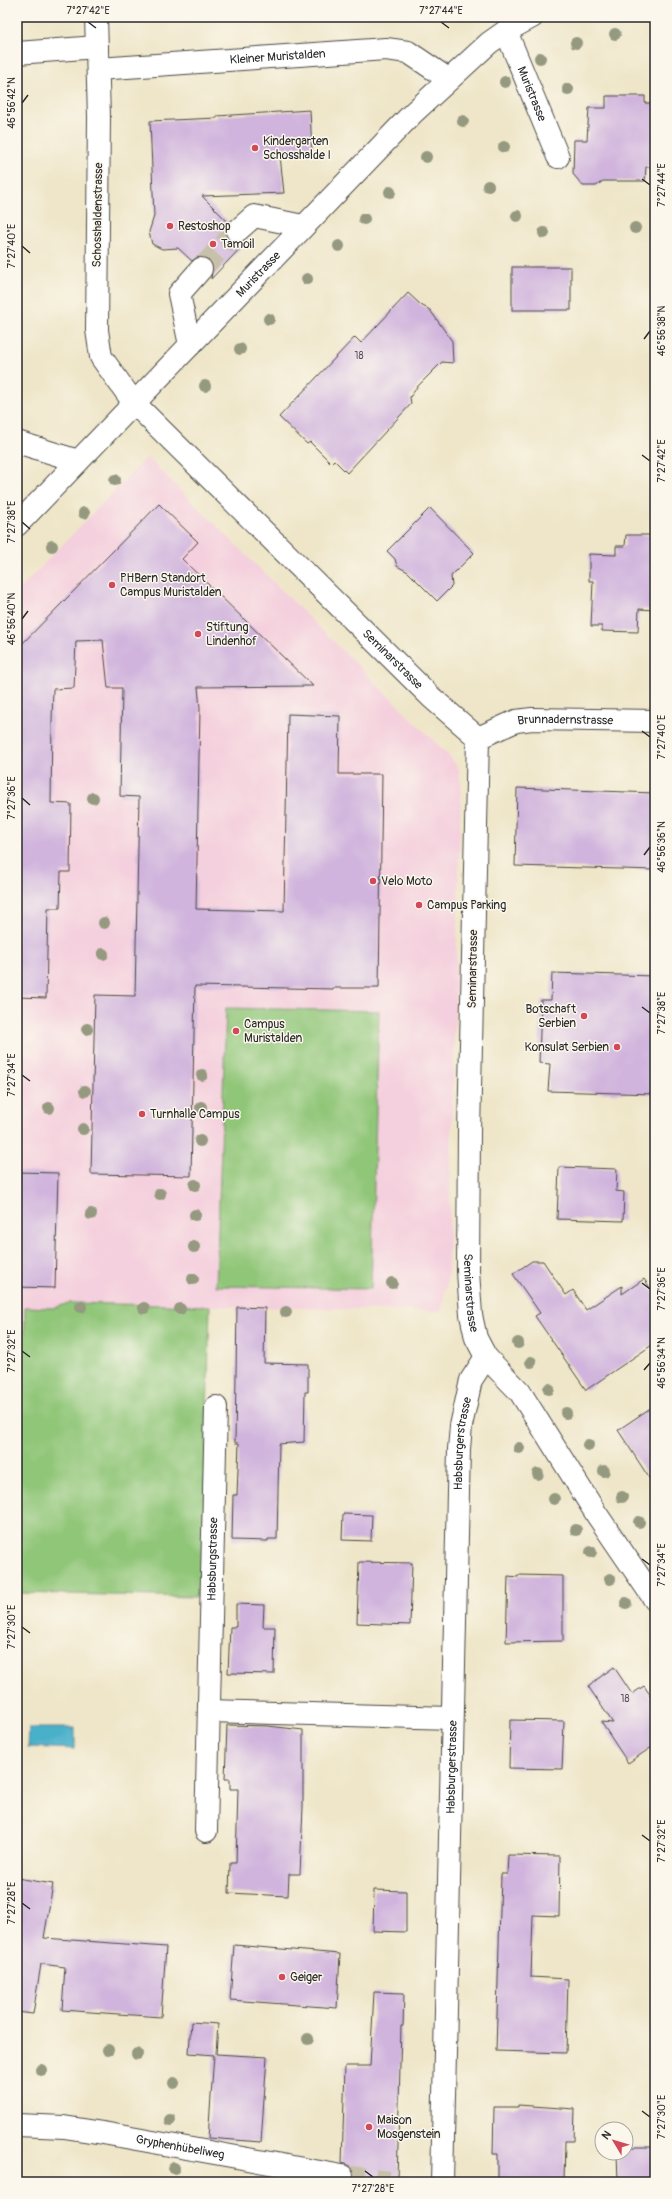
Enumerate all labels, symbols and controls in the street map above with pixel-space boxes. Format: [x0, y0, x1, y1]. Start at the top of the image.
text: 7°27'42"E [66, 5, 110, 17]
text: 7°27'44"E [419, 5, 463, 17]
street label: Kleiner Muristalden [229, 46, 326, 67]
street label: Muristrasse [514, 64, 550, 124]
text: 46°56'42"N [6, 77, 18, 129]
place label: Kindergarten Schosshalde I [263, 134, 331, 163]
marker: Kindergarten Schosshalde I [250, 143, 260, 153]
street label: Schosshaldenstrasse [90, 162, 106, 268]
text: 7°27'44"E [656, 163, 668, 207]
place label: Restoshop [178, 219, 231, 234]
marker: Restoshop [165, 221, 175, 231]
text: 7°27'40"E [6, 224, 18, 268]
place label: Tamoil [221, 237, 255, 252]
marker: Tamoil [208, 239, 218, 249]
street label: Muristrasse [233, 248, 284, 300]
text: 46°56'38"N [656, 305, 668, 356]
house number: 18 [355, 350, 363, 362]
text: 7°27'42"E [656, 439, 668, 483]
text: 7°27'38"E [6, 501, 18, 543]
place label: PHBern Standort Campus Muristalden [120, 571, 222, 600]
marker: PHBern Standort Campus Muristalden [107, 580, 117, 590]
text: 46°56'40"N [6, 592, 18, 645]
place label: Stiftung Lindenhof [206, 620, 257, 649]
street label: Seminarstrasse [359, 626, 426, 692]
marker: Stiftung Lindenhof [193, 629, 203, 639]
street label: Brunnadernstrasse [516, 711, 613, 728]
text: 7°27'40"E [656, 715, 668, 759]
text: 7°27'36"E [6, 776, 18, 820]
text: 46°56'36"N [656, 821, 668, 873]
place label: Velo Moto [381, 874, 433, 889]
marker: Velo Moto [368, 876, 378, 886]
place label: Campus Parking [427, 898, 506, 913]
marker: Campus Parking [414, 900, 424, 910]
street label: Seminarstrasse [465, 929, 481, 1009]
text: 7°27'38"E [656, 992, 668, 1034]
place label: Botschaft Serbien [526, 1002, 576, 1031]
marker: Botschaft Serbien [579, 1011, 589, 1021]
place label: Campus Muristalden [244, 1017, 302, 1046]
marker: Campus Muristalden [231, 1026, 241, 1036]
place label: Konsulat Serbien [525, 1040, 609, 1055]
marker: Konsulat Serbien [612, 1042, 622, 1052]
text: 7°27'34"E [6, 1053, 18, 1097]
place label: Turnhalle Campus [150, 1107, 240, 1122]
marker: Turnhalle Campus [137, 1109, 147, 1119]
street label: Seminarstrasse [460, 1253, 482, 1334]
text: 7°27'36"E [656, 1267, 668, 1311]
text: 7°27'32"E [6, 1330, 18, 1372]
text: 46°56'34"N [656, 1337, 668, 1389]
street label: Habsburgerstrasse [451, 1395, 475, 1490]
street label: Habsburgstrasse [204, 1517, 221, 1601]
text: 7°27'34"E [656, 1543, 668, 1587]
text: 7°27'30"E [6, 1605, 18, 1649]
house number: 18 [621, 1693, 629, 1705]
street label: Habsburgerstrasse [443, 1720, 460, 1814]
text: 7°27'32"E [656, 1820, 668, 1862]
text: 7°27'28"E [6, 1882, 18, 1924]
place label: Geiger [290, 1970, 323, 1985]
marker: Geiger [277, 1972, 287, 1982]
text: 7°27'30"E [656, 2095, 668, 2139]
place label: Maison Mosgenstein [377, 2113, 441, 2142]
north arrow [594, 2121, 634, 2161]
marker: Maison Mosgenstein [364, 2122, 374, 2132]
text: N [599, 2128, 614, 2142]
street label: Gryphenhübeliweg [135, 2132, 226, 2162]
text: 7°27'28"E [352, 2183, 394, 2195]

